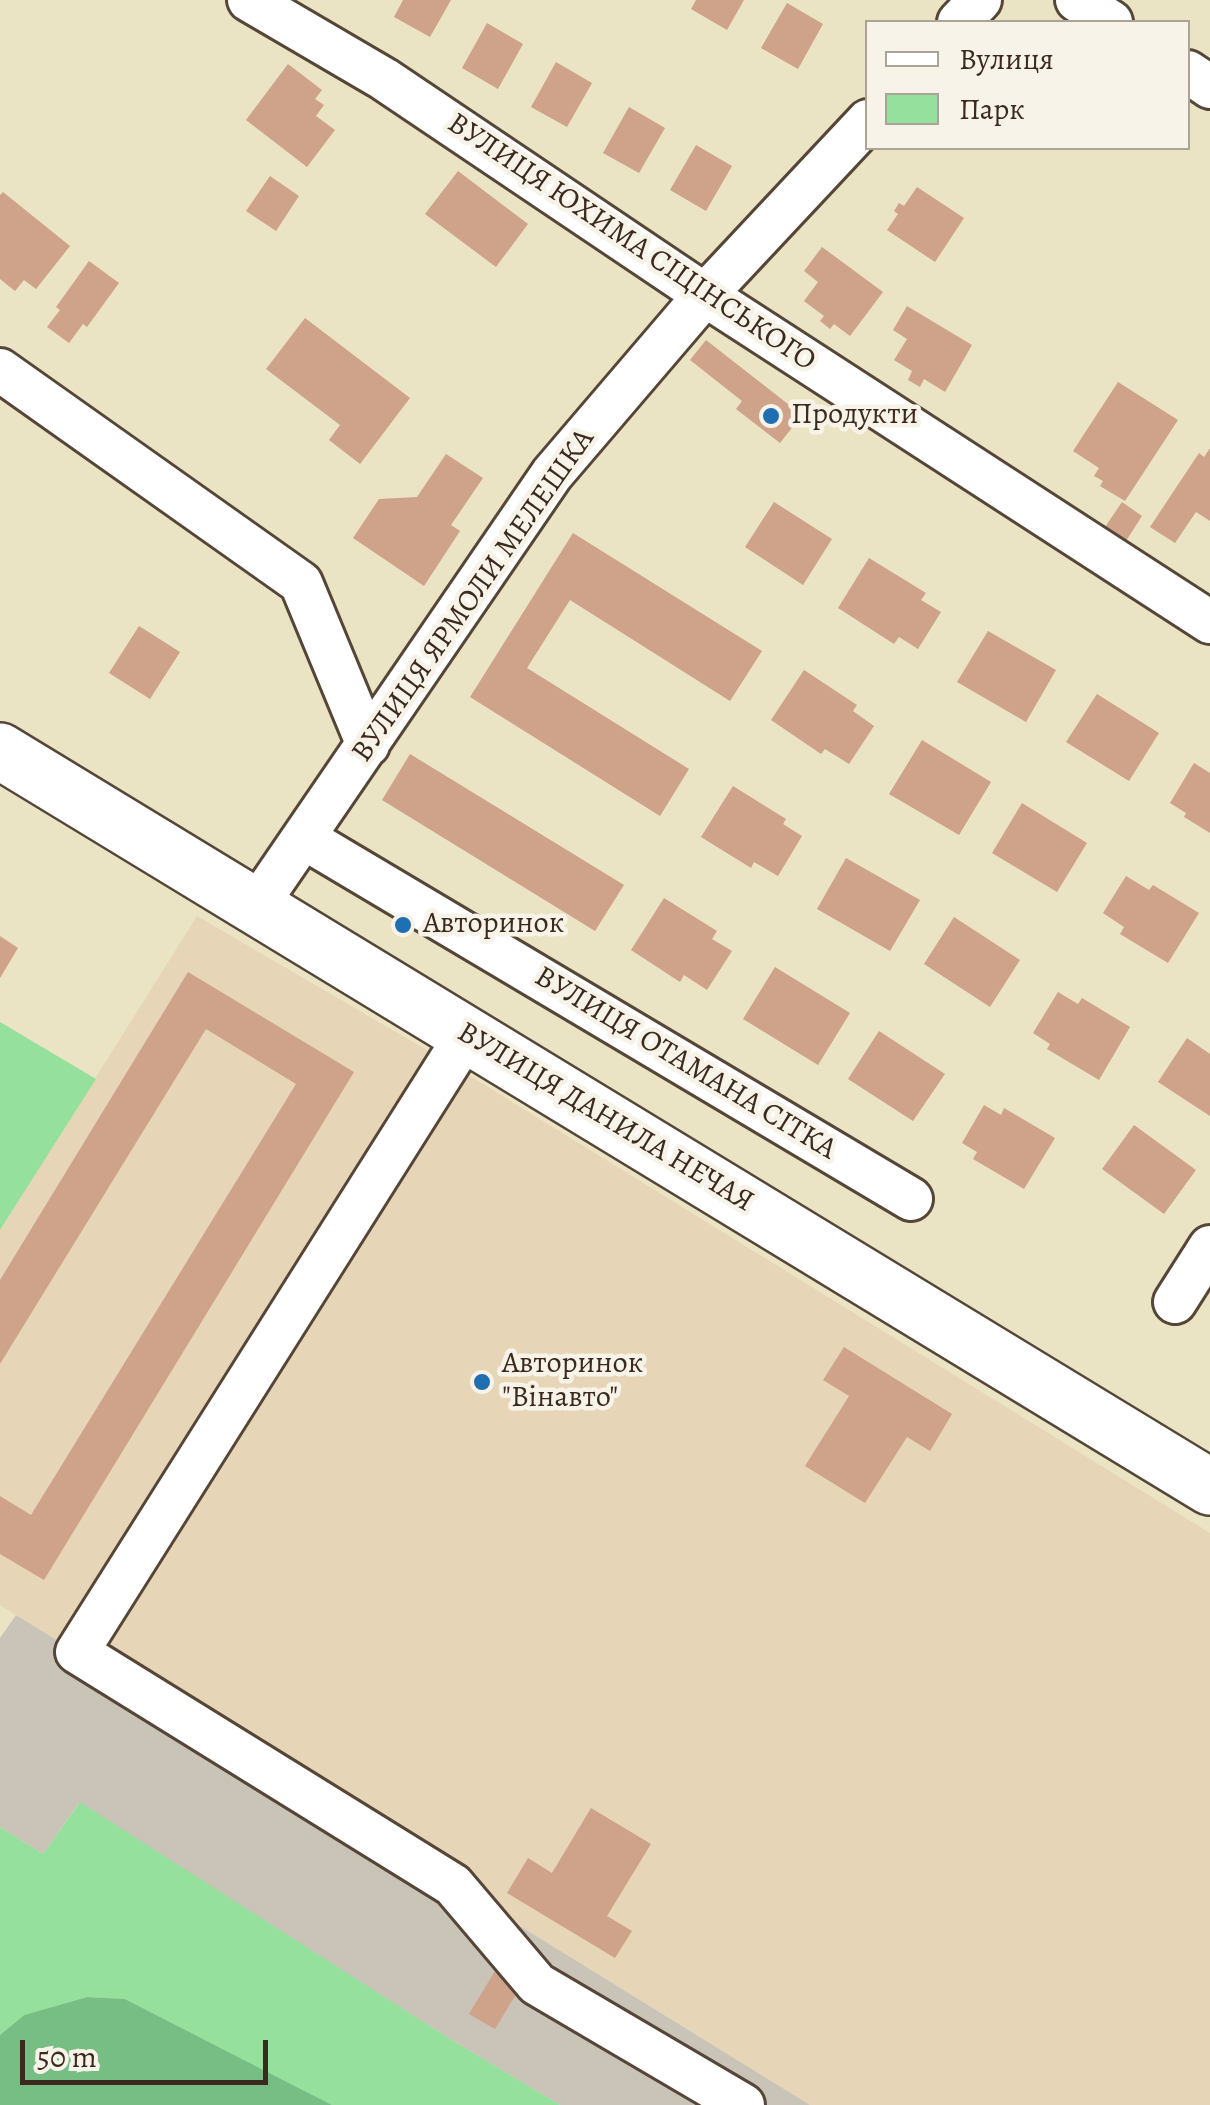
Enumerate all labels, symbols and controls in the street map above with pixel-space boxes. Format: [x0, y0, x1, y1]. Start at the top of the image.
legend [865, 20, 1190, 150]
text: Вулиця [959, 39, 1054, 79]
text: Парк [959, 89, 1025, 129]
street label: ВУЛИЦЯ ЮХИМА СІЦІНСЬКОГО [440, 106, 822, 380]
place label: Продукти [791, 398, 918, 434]
marker: Продукти [760, 405, 782, 427]
street label: ВУЛИЦЯ ЯРМОЛИ МЕЛЕШКА [345, 423, 603, 769]
place label: Авторинок [423, 907, 564, 943]
marker: Авторинок [392, 914, 414, 936]
street label: ВУЛИЦЯ ОТАМАНА СІТКА [528, 960, 842, 1168]
street label: ВУЛИЦЯ ДАНИЛА НЕЧАЯ [450, 1015, 760, 1221]
place label: Авторинок "Вінавто" [502, 1347, 643, 1418]
marker: Авторинок "Вінавто" [471, 1371, 493, 1393]
scale bar [25, 2020, 272, 2082]
text: 50 m [37, 2037, 97, 2077]

